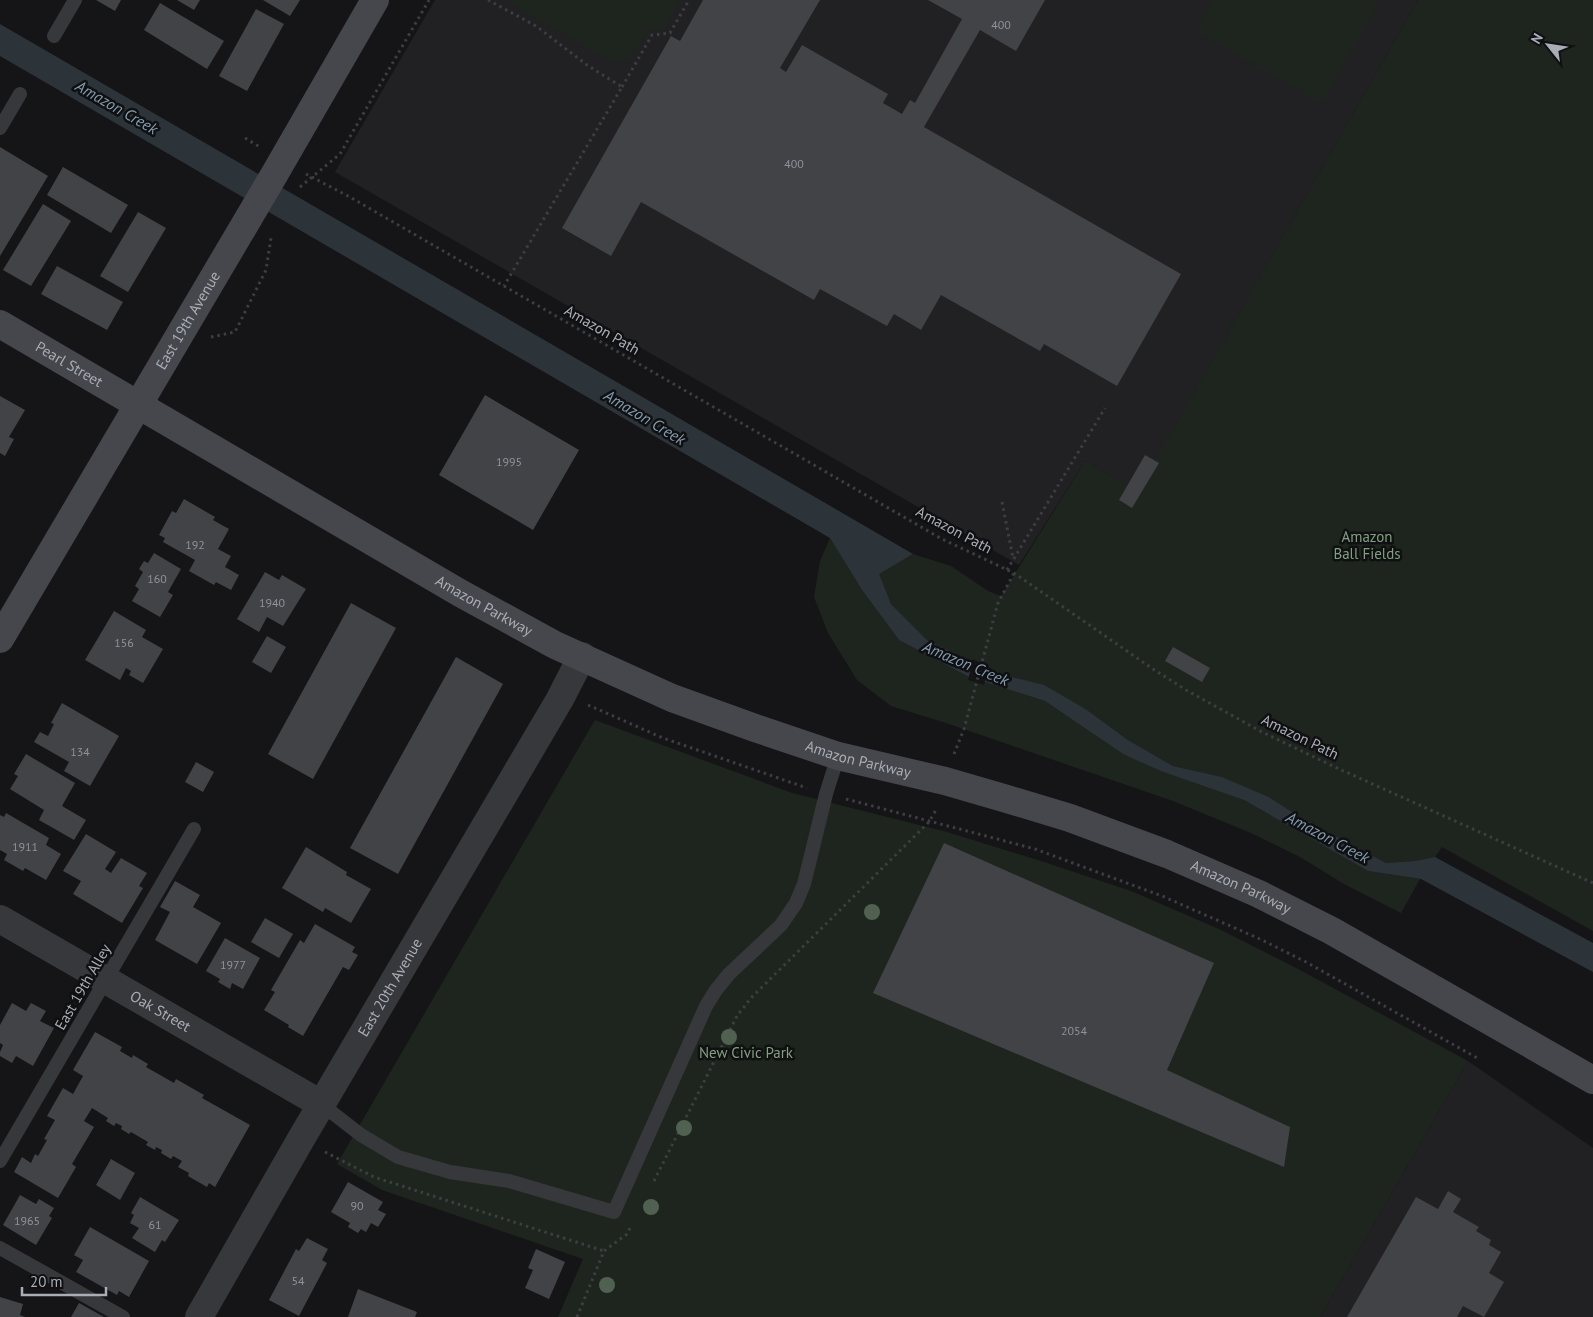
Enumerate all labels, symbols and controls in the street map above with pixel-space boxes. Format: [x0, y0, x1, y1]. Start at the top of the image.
house number: 400 [991, 17, 1011, 32]
north arrow [1523, 20, 1573, 70]
text: N [1527, 30, 1547, 47]
water label: Amazon Creek [71, 75, 162, 139]
house number: 400 [784, 156, 804, 171]
street label: East 19th Avenue [151, 268, 224, 373]
street label: Amazon Path [561, 300, 643, 359]
street label: Pearl Street [32, 337, 106, 391]
water label: Amazon Creek [600, 384, 690, 450]
house number: 1995 [496, 454, 522, 469]
street label: Amazon Path [913, 502, 996, 558]
park label: Amazon Ball Fields [1333, 527, 1401, 563]
house number: 192 [185, 537, 205, 552]
house number: 160 [147, 571, 167, 586]
street label: Amazon Parkway [432, 571, 536, 640]
house number: 1940 [259, 595, 286, 610]
house number: 156 [114, 635, 134, 650]
water label: Amazon Creek [919, 636, 1013, 690]
street label: Amazon Path [1258, 710, 1342, 763]
street label: Amazon Parkway [803, 736, 913, 782]
house number: 134 [70, 744, 90, 759]
water label: Amazon Creek [1282, 806, 1374, 868]
house number: 1911 [12, 839, 38, 854]
street label: Amazon Parkway [1188, 855, 1294, 918]
street label: East 20th Avenue [353, 935, 426, 1040]
street label: East 19th Alley [50, 940, 115, 1033]
house number: 1977 [220, 957, 246, 972]
street label: Oak Street [127, 986, 194, 1036]
house number: 2054 [1061, 1023, 1088, 1038]
park label: New Civic Park [699, 1043, 794, 1062]
house number: 90 [350, 1198, 364, 1213]
house number: 1965 [14, 1213, 40, 1228]
house number: 61 [148, 1217, 162, 1232]
scale bar [22, 1264, 106, 1296]
text: 20 m [30, 1272, 63, 1291]
house number: 54 [291, 1273, 305, 1288]

